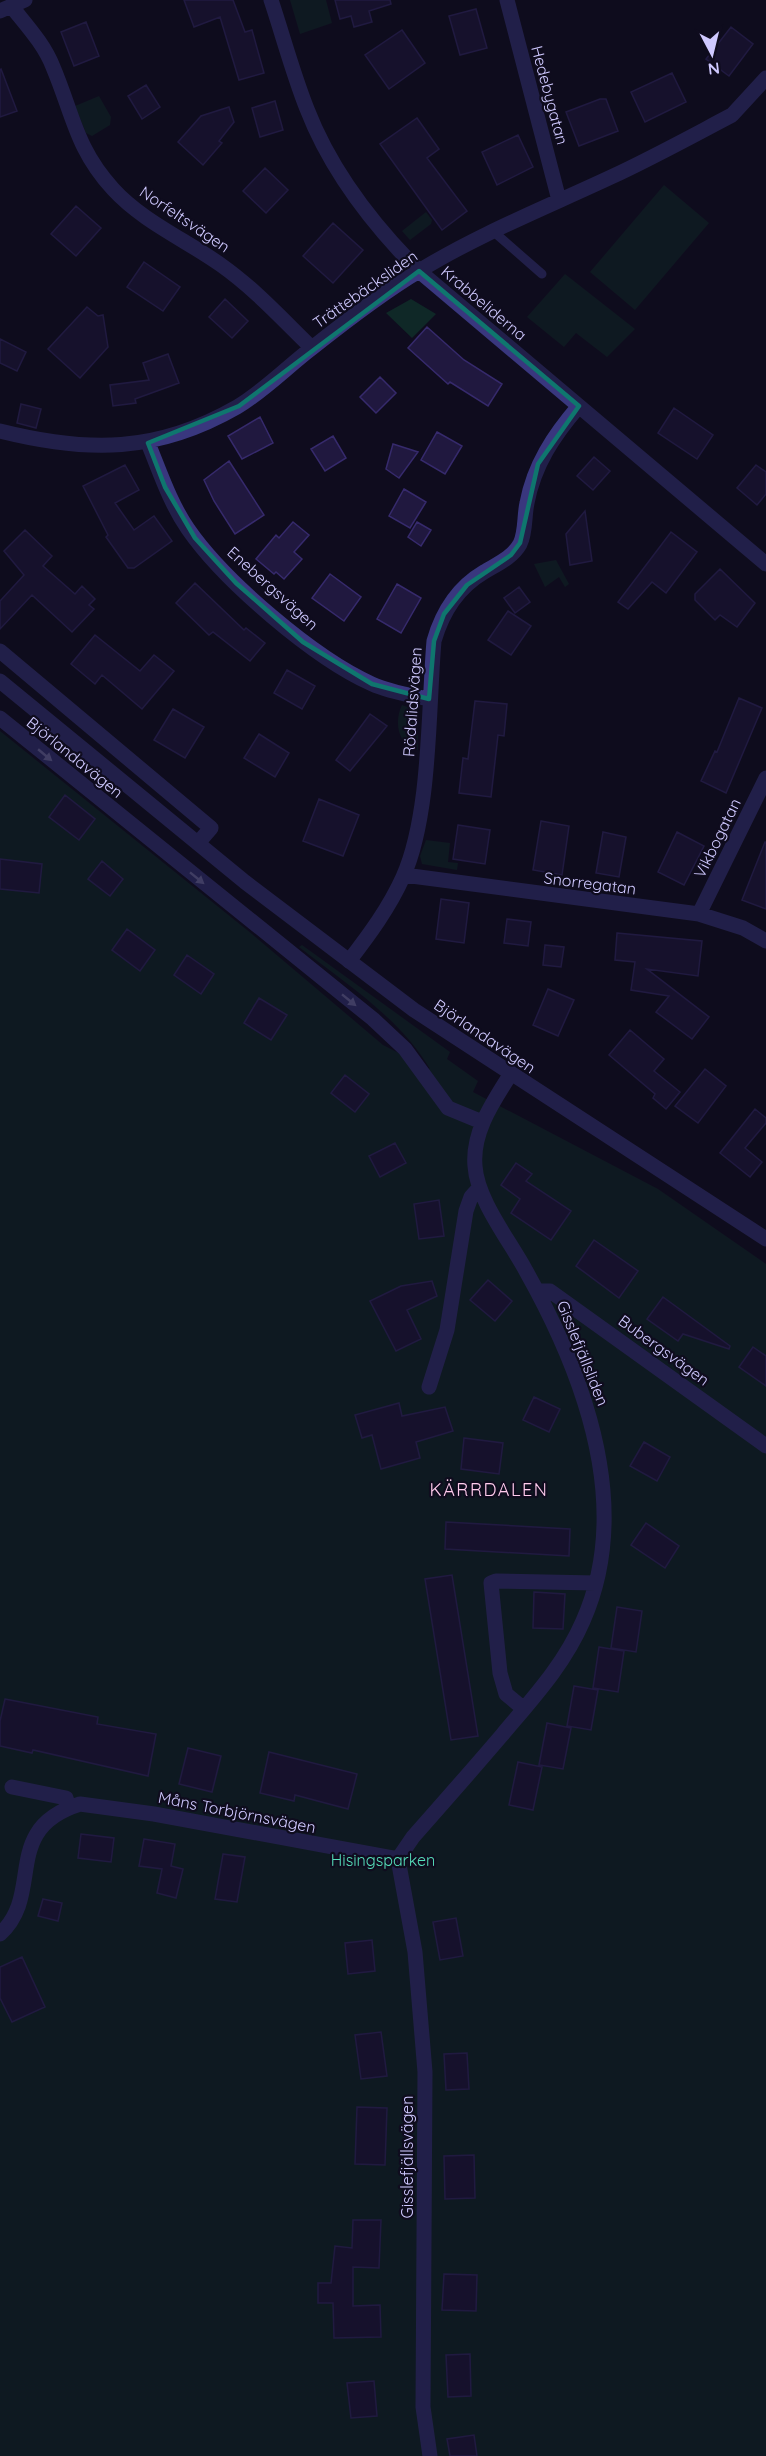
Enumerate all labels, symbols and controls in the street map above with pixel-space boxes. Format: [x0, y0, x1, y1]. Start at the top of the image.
north arrow [682, 24, 742, 84]
street label: Hedebygatan [527, 43, 573, 147]
text: N [707, 58, 721, 80]
street label: Norfeltsvägen [136, 181, 234, 257]
street label: Trättebäcksliden [309, 246, 421, 332]
street label: Krabbeliderna [437, 261, 531, 345]
street label: Enebergsvägen [223, 542, 323, 634]
street label: Rödalidsvägen [398, 646, 426, 758]
street label: Björlandavägen [23, 712, 127, 802]
one-way arrow [37, 749, 53, 762]
street label: Vikbogatan [689, 795, 745, 881]
street label: Snorregatan [543, 867, 637, 899]
one-way arrow [189, 871, 204, 884]
one-way arrow [341, 993, 357, 1006]
street label: Björlandavägen [430, 995, 540, 1077]
street label: Gisslefjällsliden [553, 1297, 613, 1409]
street label: Bubergsvägen [615, 1310, 713, 1390]
district label: KÄRRDALEN [430, 1478, 548, 1501]
street label: Måns Torbjörnsvägen [156, 1787, 318, 1837]
park label: Hisingsparken [331, 1850, 435, 1870]
street label: Gisslefjällsvägen [397, 2096, 417, 2218]

